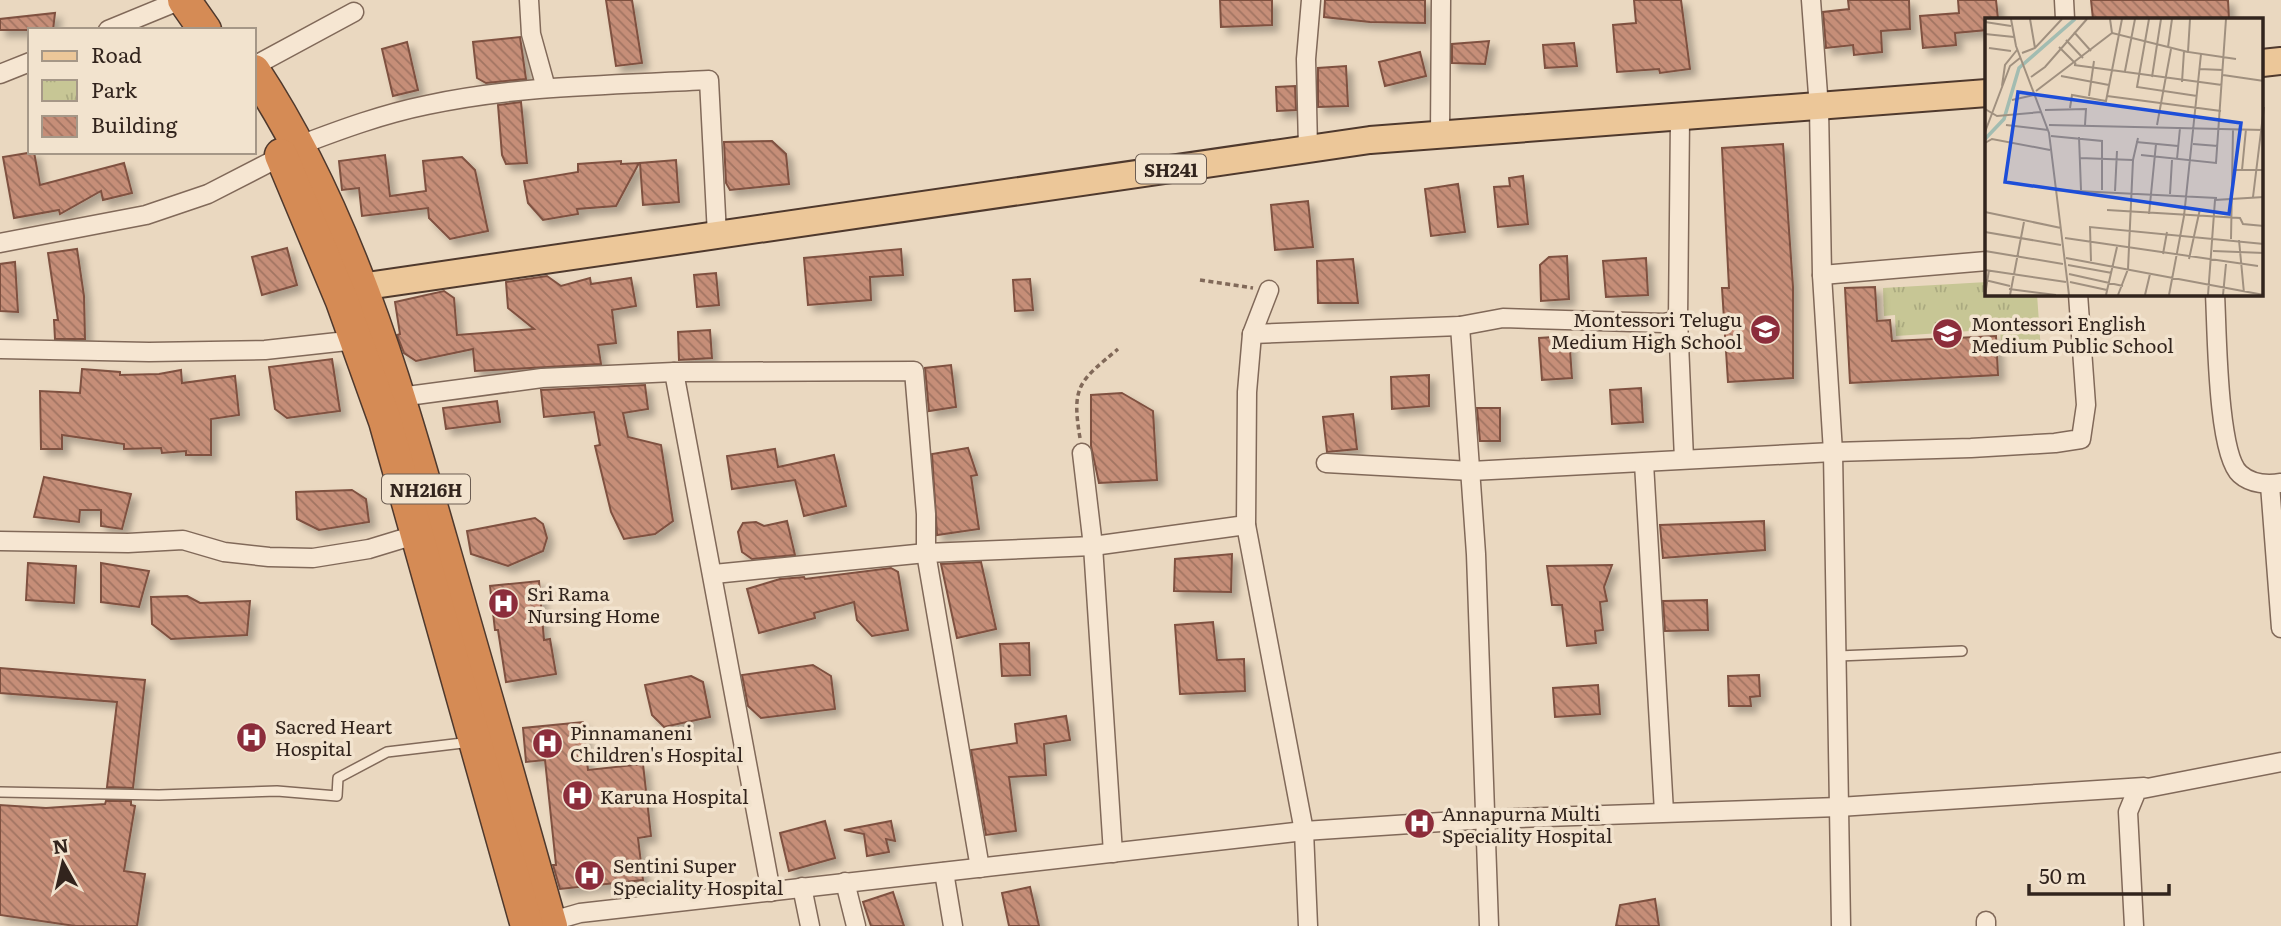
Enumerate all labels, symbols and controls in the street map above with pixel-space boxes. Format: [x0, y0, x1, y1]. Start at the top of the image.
inset map [1985, 18, 2264, 296]
legend [28, 28, 256, 154]
text: Road [91, 38, 142, 69]
text: Park [91, 73, 137, 104]
text: Building [91, 108, 178, 139]
road number: SH241 [1136, 154, 1206, 184]
place label: Montessori Telugu Medium High School [1551, 305, 1742, 355]
place label: Montessori English Medium Public School [1971, 309, 2174, 359]
school or university icon: Montessori Telugu Medium High School [1748, 313, 1782, 347]
school or university icon: Montessori English Medium Public School [1931, 317, 1965, 351]
road number: NH216H [382, 475, 470, 504]
place label: Sri Rama Nursing Home [527, 579, 660, 629]
hospital icon: Sri Rama Nursing Home [487, 587, 521, 621]
place label: Sacred Heart Hospital [275, 712, 393, 762]
place label: Pinnamaneni Children's Hospital [570, 718, 743, 768]
hospital icon: Sacred Heart Hospital [235, 720, 269, 754]
hospital icon: Pinnamaneni Children's Hospital [530, 726, 564, 760]
hospital icon: Karuna Hospital [560, 779, 594, 813]
place label: Karuna Hospital [600, 782, 749, 810]
place label: Annapurna Multi Speciality Hospital [1442, 799, 1612, 849]
hospital icon: Annapurna Multi Speciality Hospital [1402, 807, 1436, 841]
north arrow [28, 828, 98, 898]
text: N [51, 830, 70, 860]
place label: Sentini Super Speciality Hospital [613, 851, 783, 901]
scale bar [2029, 852, 2169, 896]
hospital icon: Sentini Super Speciality Hospital [573, 859, 607, 893]
text: 50 m [2039, 859, 2086, 890]

